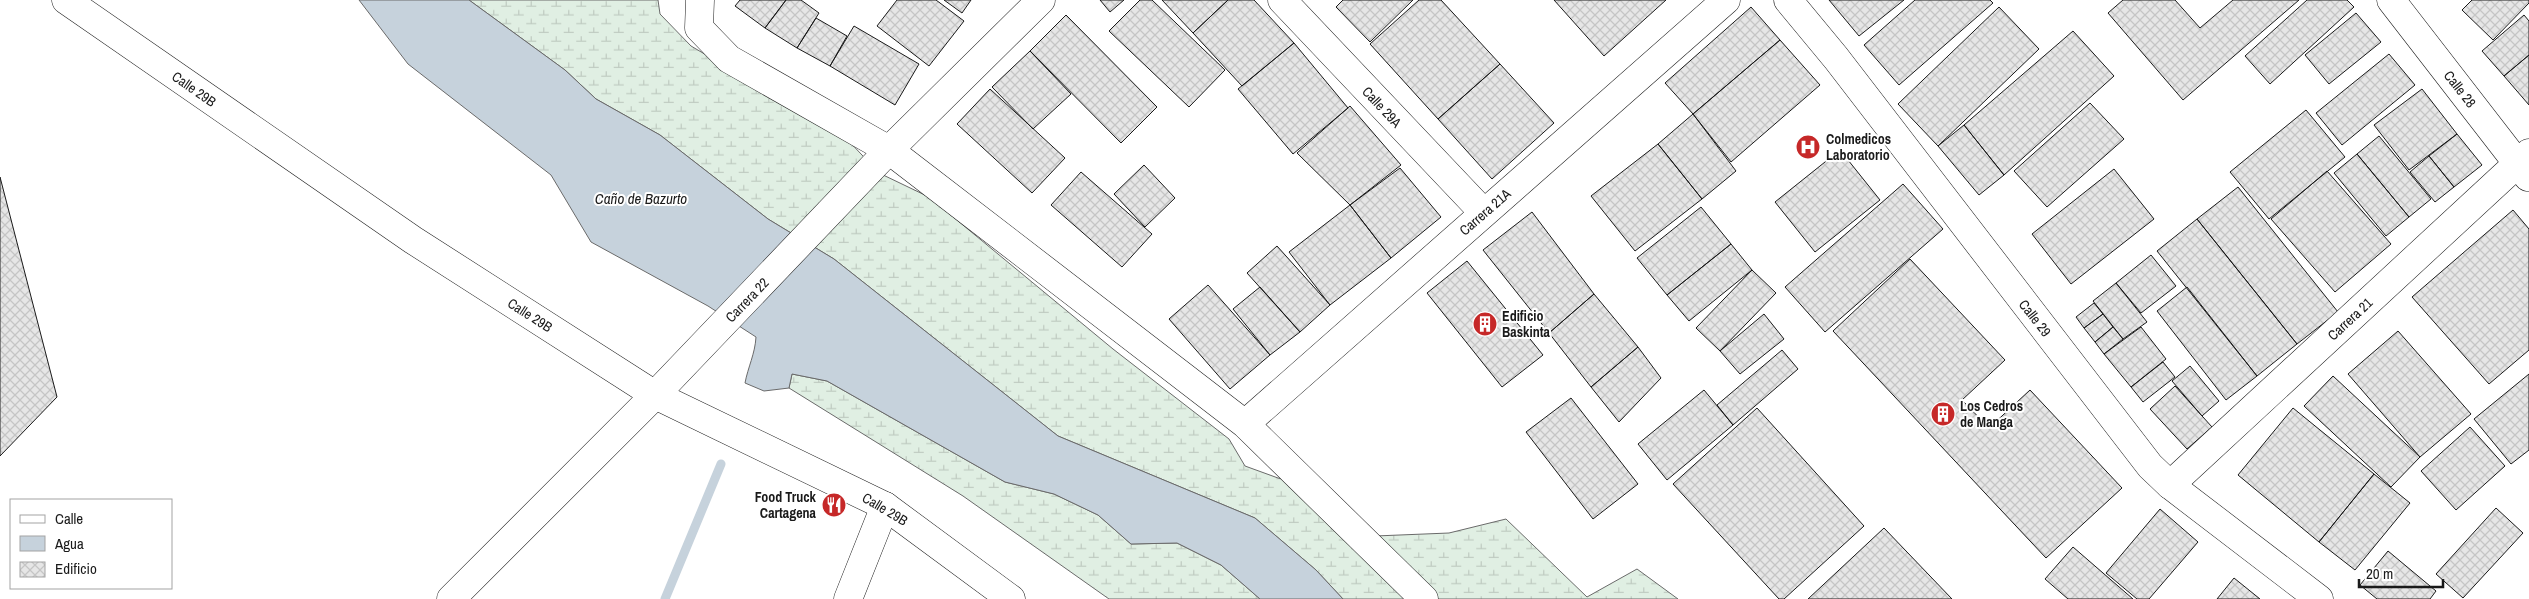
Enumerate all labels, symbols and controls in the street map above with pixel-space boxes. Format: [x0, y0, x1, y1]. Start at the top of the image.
street label: Calle 29B [168, 67, 220, 111]
street label: Calle 28 [2440, 67, 2480, 111]
street label: Calle 29A [1358, 83, 1406, 132]
place label: Colmedicos Laboratorio [1826, 130, 1891, 164]
hospital icon: Colmedicos Laboratorio [1795, 134, 1821, 160]
street label: Carrera 21A [1455, 184, 1515, 239]
water label: Caño de Bazurto [595, 188, 687, 209]
street label: Carrera 22 [721, 274, 773, 326]
street label: Carrera 21 [2324, 293, 2377, 344]
street label: Calle 29B [504, 294, 556, 336]
street label: Calle 29 [2015, 296, 2055, 340]
place label: Edificio Baskinta [1502, 307, 1550, 341]
building icon: Edificio Baskinta [1472, 311, 1498, 337]
place label: Los Cedros de Manga [1960, 397, 2023, 431]
building icon: Los Cedros de Manga [1930, 401, 1956, 427]
place label: Food Truck Cartagena [755, 488, 817, 522]
street label: Calle 29B [859, 488, 911, 530]
restaurant icon: Food Truck Cartagena [821, 492, 847, 518]
legend [10, 499, 172, 589]
text: Calle [55, 508, 83, 529]
text: Agua [54, 533, 84, 554]
scale bar [2359, 556, 2443, 588]
text: Edificio [55, 558, 97, 579]
text: 20 m [2366, 563, 2393, 584]

